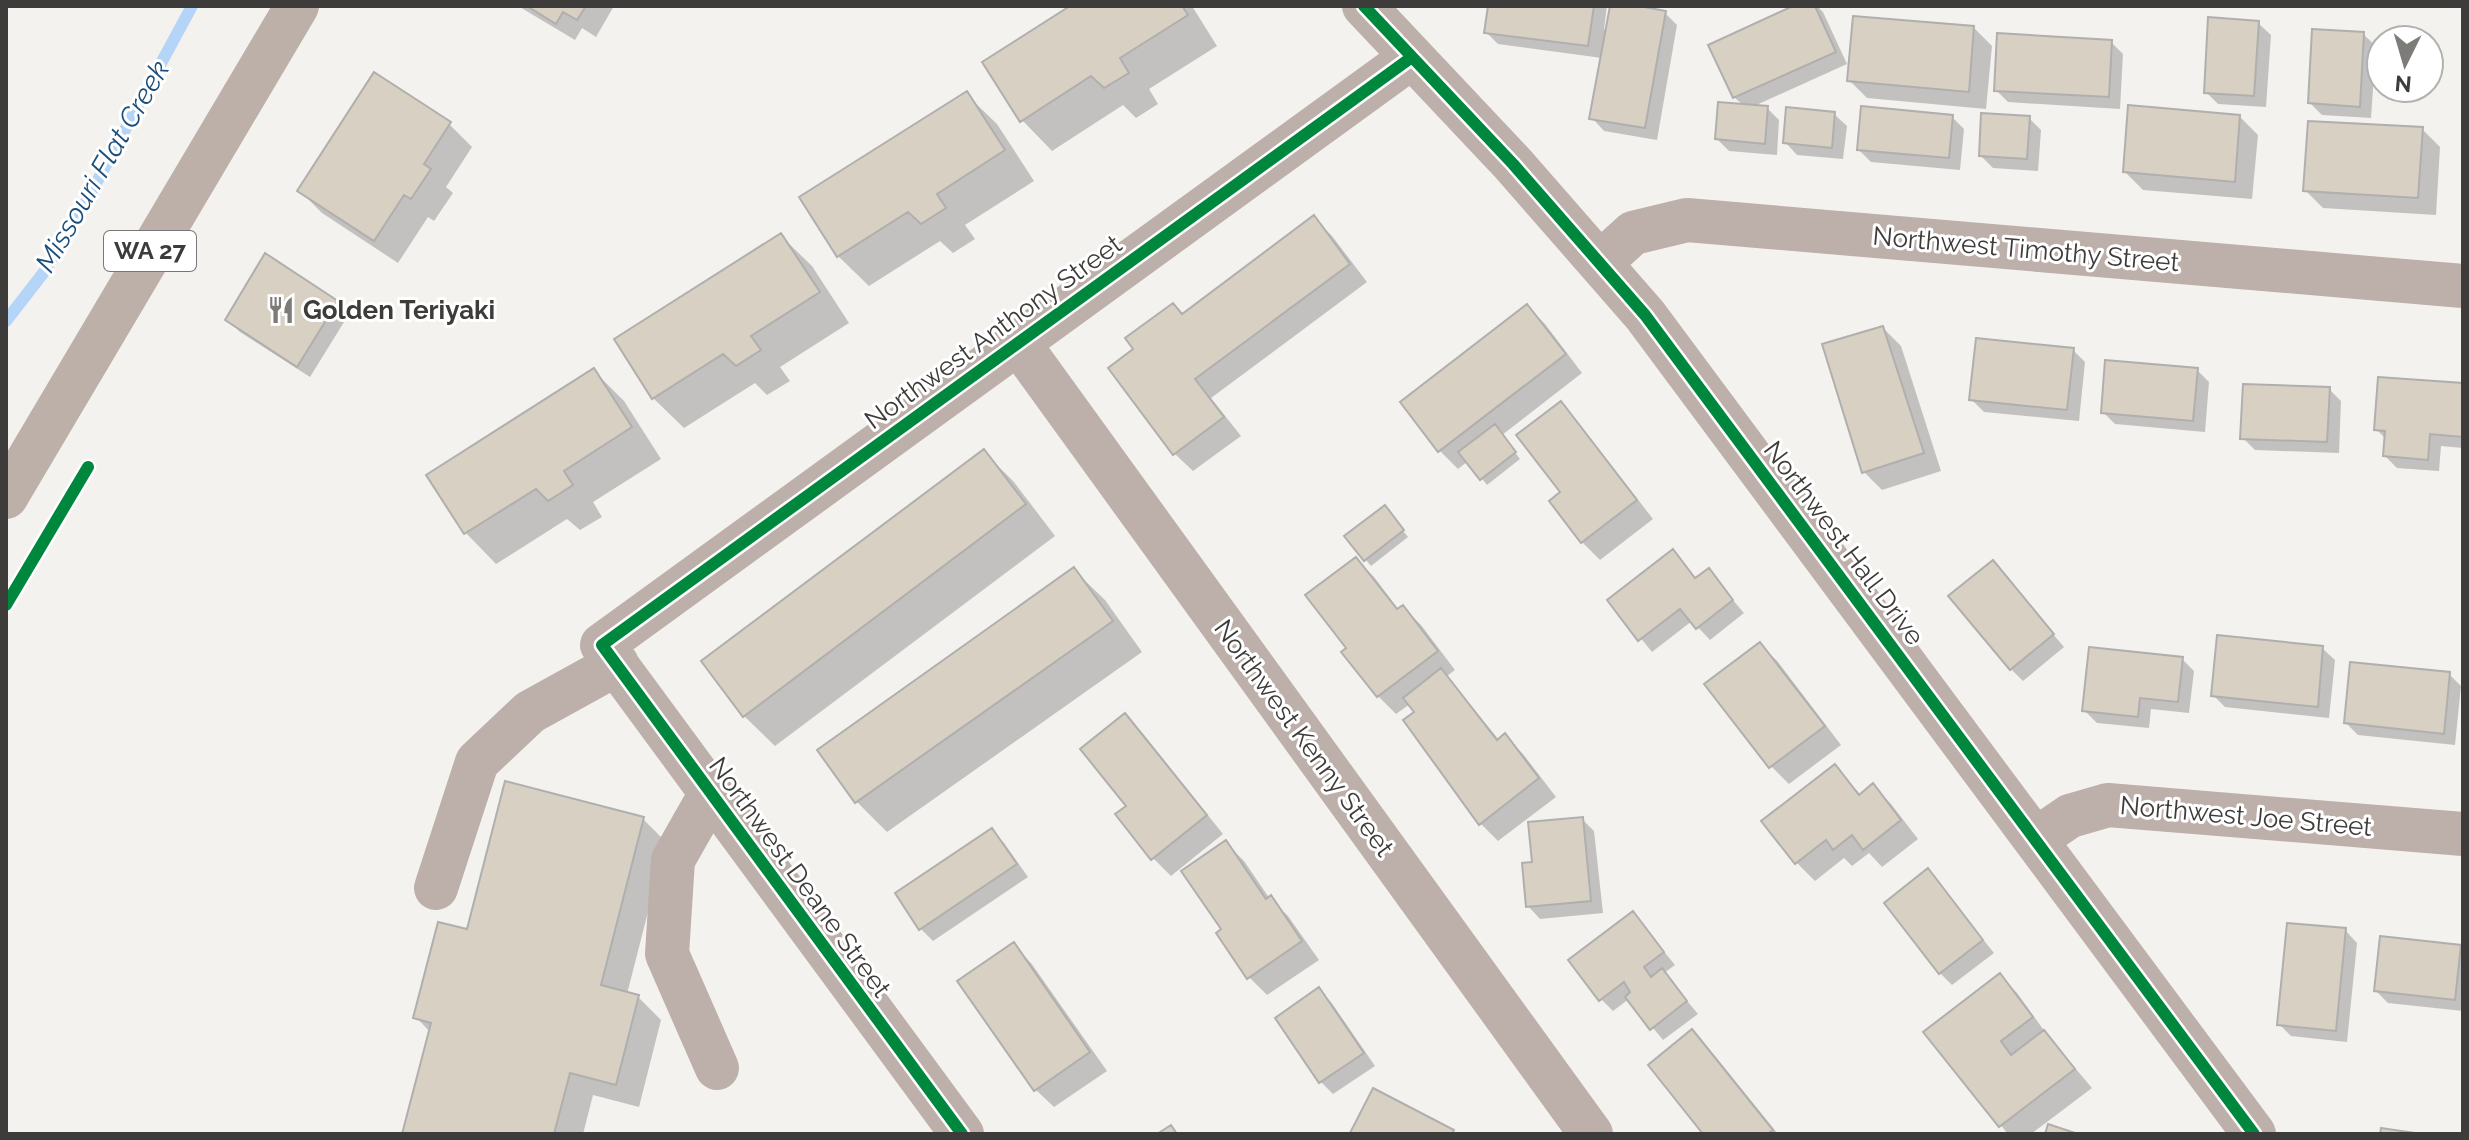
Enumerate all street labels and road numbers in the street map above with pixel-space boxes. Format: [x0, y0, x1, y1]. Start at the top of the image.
street label: Northwest Timothy Street [1872, 221, 2181, 277]
street label: Northwest Anthony Street [859, 229, 1127, 435]
road number: WA 27 [104, 231, 196, 271]
street label: Northwest Hall Drive [1758, 435, 1930, 651]
street label: Northwest Kenny Street [1208, 614, 1400, 862]
street label: Northwest Deane Street [703, 751, 897, 1003]
street label: Northwest Joe Street [2119, 790, 2374, 842]

